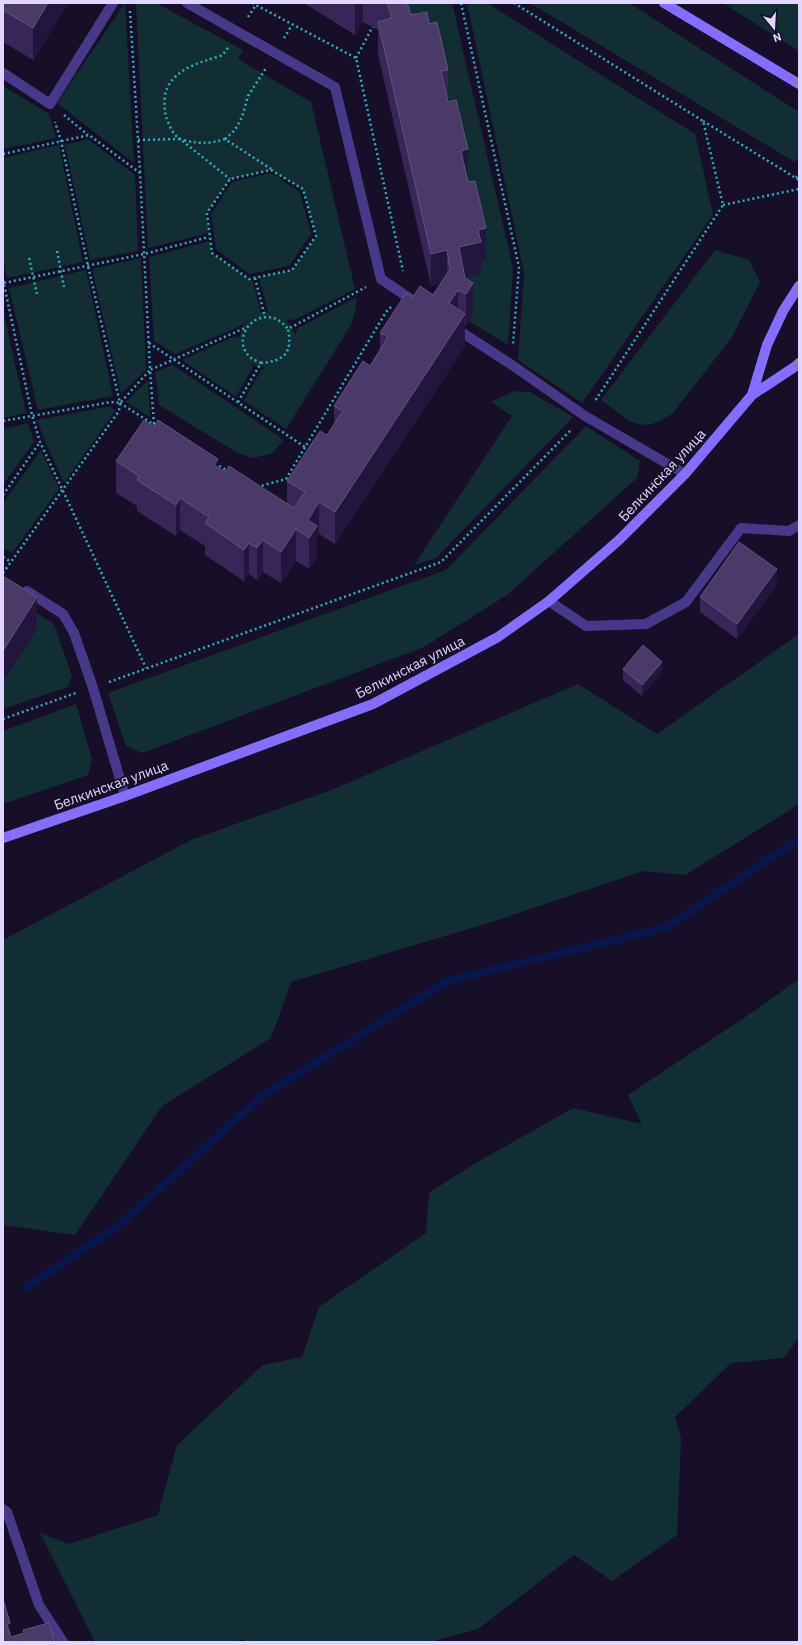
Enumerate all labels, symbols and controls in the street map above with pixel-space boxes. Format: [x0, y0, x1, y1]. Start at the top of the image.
north arrow [754, 8, 794, 48]
text: N [771, 30, 783, 45]
street label: Белкинская улица [614, 424, 710, 525]
street label: Белкинская улица [352, 631, 468, 702]
street label: Белкинская улица [51, 756, 171, 814]

